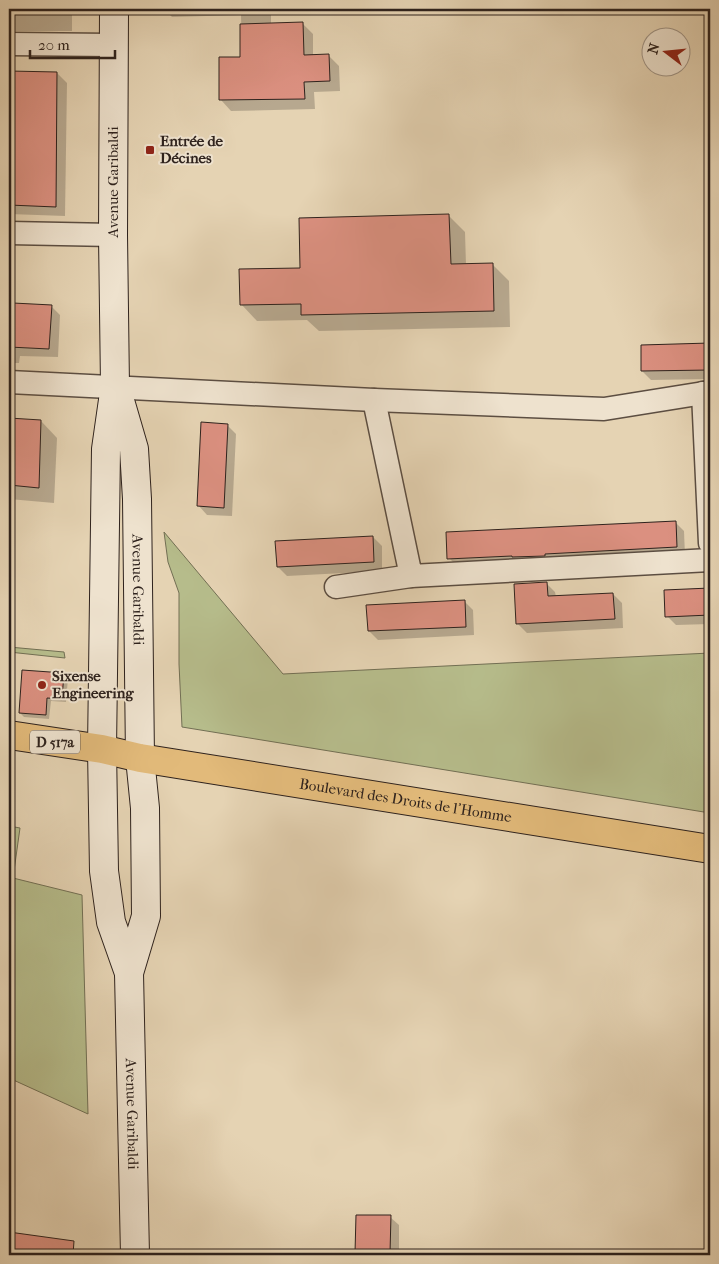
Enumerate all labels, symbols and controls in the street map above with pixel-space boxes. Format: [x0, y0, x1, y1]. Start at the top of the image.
scale bar [30, 28, 115, 60]
north arrow [642, 28, 692, 78]
text: 20 m [38, 36, 70, 54]
text: N [644, 41, 664, 56]
street label: Avenue Garibaldi [104, 126, 122, 239]
place label: Entrée de Décines [160, 132, 224, 167]
marker: Entrée de Décines [144, 144, 156, 156]
street label: Avenue Garibaldi [128, 533, 148, 646]
place label: Sixense Engineering [52, 667, 134, 702]
marker: Sixense Engineering [36, 679, 48, 691]
road number: D 517a [30, 730, 80, 754]
street label: Boulevard des Droits de l'Homme [298, 775, 514, 826]
street label: Avenue Garibaldi [122, 1057, 142, 1170]

